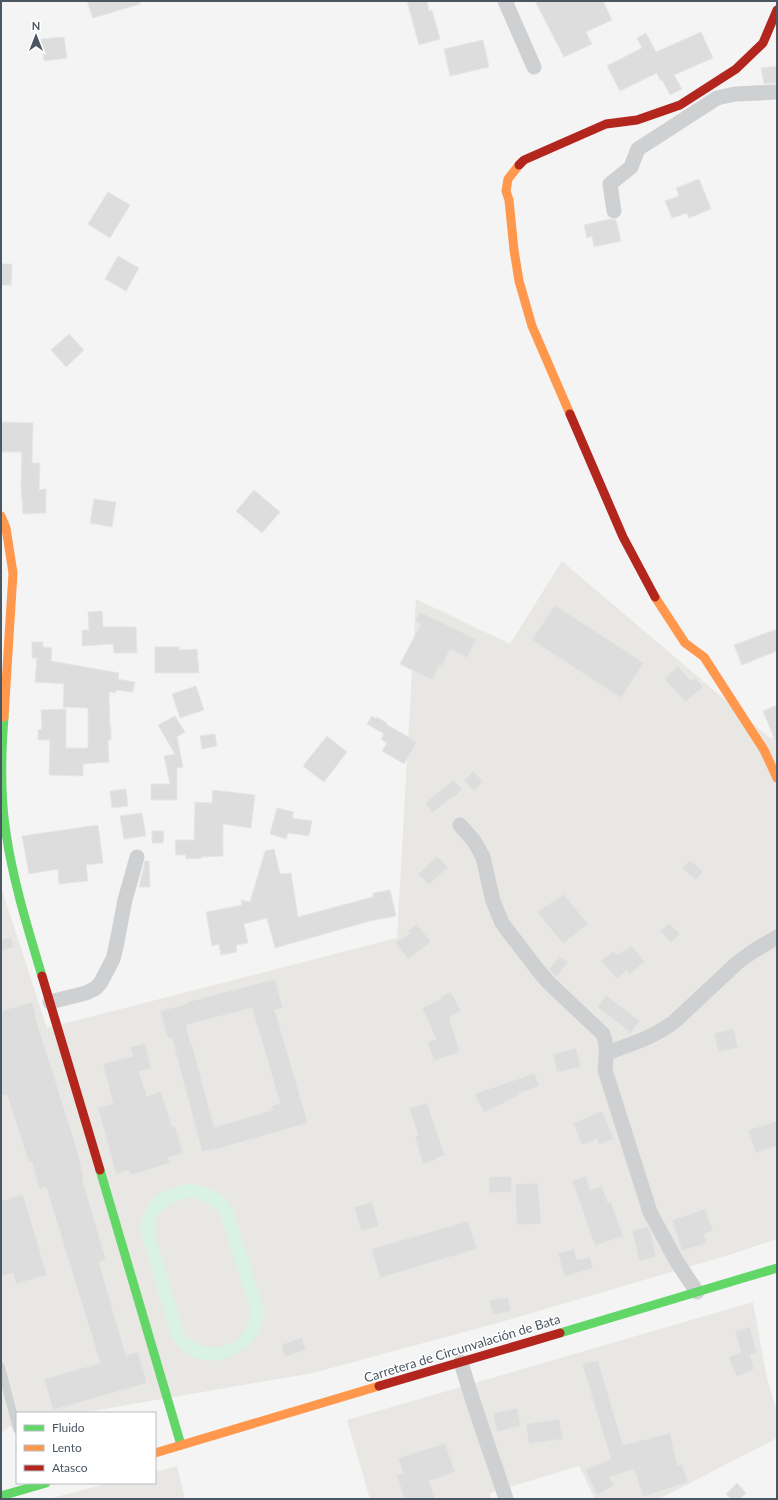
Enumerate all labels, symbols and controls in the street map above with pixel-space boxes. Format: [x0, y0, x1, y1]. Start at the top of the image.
north arrow [16, 16, 56, 56]
text: N [32, 19, 40, 32]
street label: Carretera de Circunvalación de Bata [362, 1310, 562, 1386]
legend [16, 1412, 156, 1484]
text: Fluido [52, 1420, 85, 1435]
text: Lento [52, 1440, 82, 1455]
text: Atasco [52, 1460, 88, 1475]

